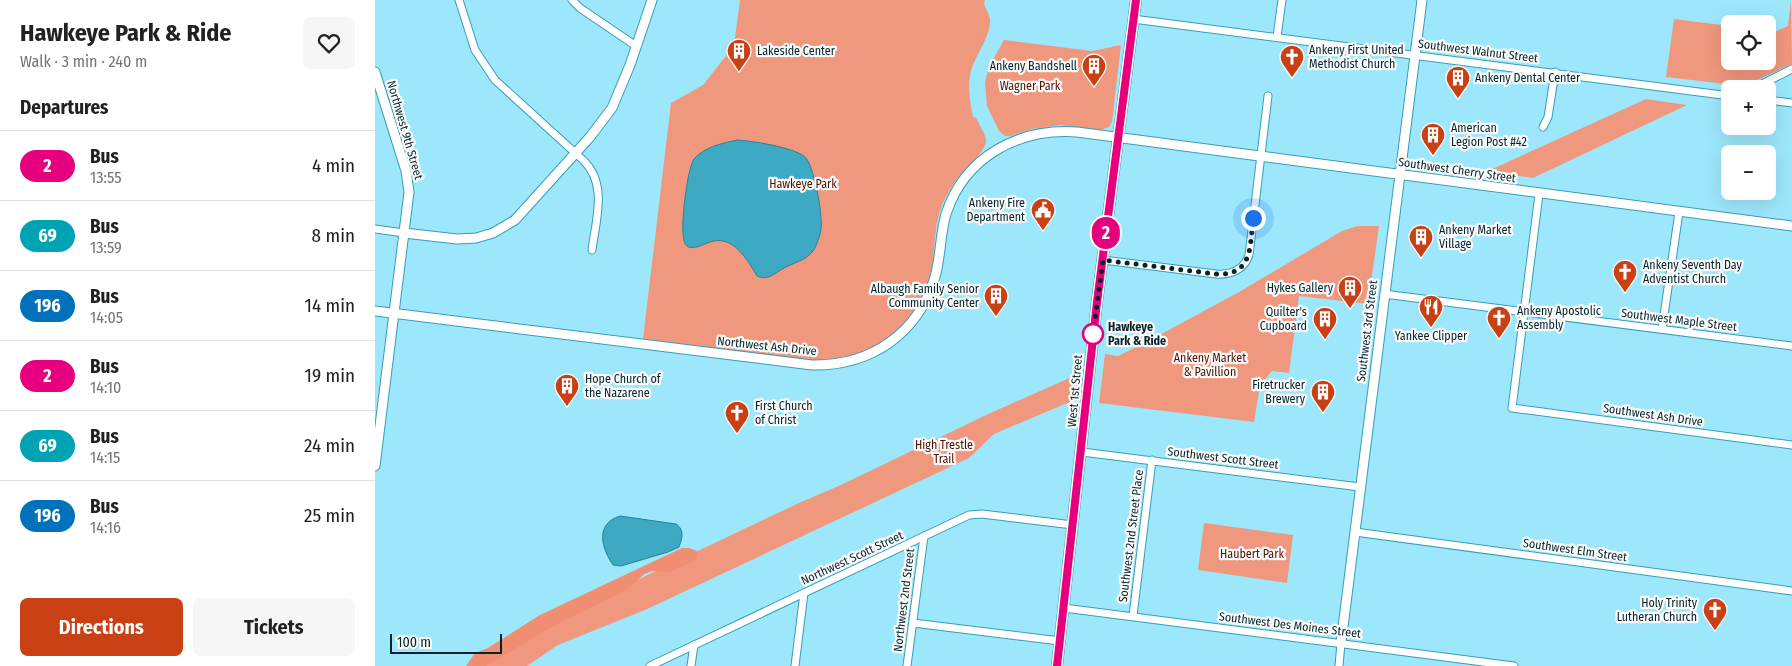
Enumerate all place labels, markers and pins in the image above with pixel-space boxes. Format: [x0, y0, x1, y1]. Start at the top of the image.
building icon: Lakeside Center [726, 38, 752, 72]
place label: Ankeny First United Methodist Church [1309, 43, 1404, 71]
place label: Lakeside Center [757, 44, 836, 58]
church icon: Ankeny First United Methodist Church [1279, 44, 1305, 78]
building icon: Ankeny Bandshell [1081, 53, 1107, 87]
place label: Ankeny Bandshell [990, 59, 1077, 73]
building icon: Ankeny Dental Center [1445, 65, 1471, 99]
place label: Ankeny Dental Center [1475, 71, 1581, 85]
place label: American Legion Post #42 [1451, 121, 1527, 149]
building icon: American Legion Post #42 [1420, 122, 1446, 156]
place label: Ankeny Fire Department [966, 196, 1025, 224]
public building icon: Ankeny Fire Department [1030, 197, 1056, 231]
place label: Ankeny Market Village [1439, 223, 1511, 251]
building icon: Ankeny Market Village [1408, 224, 1434, 258]
place label: Ankeny Seventh Day Adventist Church [1643, 258, 1742, 286]
church icon: Ankeny Seventh Day Adventist Church [1612, 259, 1638, 293]
building icon: Hykes Gallery [1337, 275, 1363, 309]
place label: Hykes Gallery [1267, 281, 1334, 295]
place label: Albaugh Family Senior Community Center [871, 282, 980, 310]
building icon: Albaugh Family Senior Community Center [983, 283, 1009, 317]
restaurant icon: Yankee Clipper [1418, 294, 1444, 328]
place label: Ankeny Apostolic Assembly [1517, 304, 1601, 332]
place label: Quilter's Cupboard [1260, 305, 1307, 333]
church icon: Ankeny Apostolic Assembly [1486, 305, 1512, 339]
building icon: Quilter's Cupboard [1312, 306, 1338, 340]
place label: Hawkeye Park & Ride [1108, 320, 1166, 348]
marker: Hawkeye Park & Ride [1082, 323, 1104, 345]
place label: Yankee Clipper [1395, 329, 1468, 343]
place label: Hope Church of the Nazarene [585, 372, 662, 400]
building icon: Hope Church of the Nazarene [554, 373, 580, 407]
place label: Firetrucker Brewery [1252, 378, 1306, 406]
building icon: Firetrucker Brewery [1310, 379, 1336, 413]
place label: First Church of Christ [755, 399, 813, 427]
church icon: First Church of Christ [724, 400, 750, 434]
place label: Holy Trinity Lutheran Church [1617, 596, 1698, 624]
church icon: Holy Trinity Lutheran Church [1702, 597, 1728, 631]

